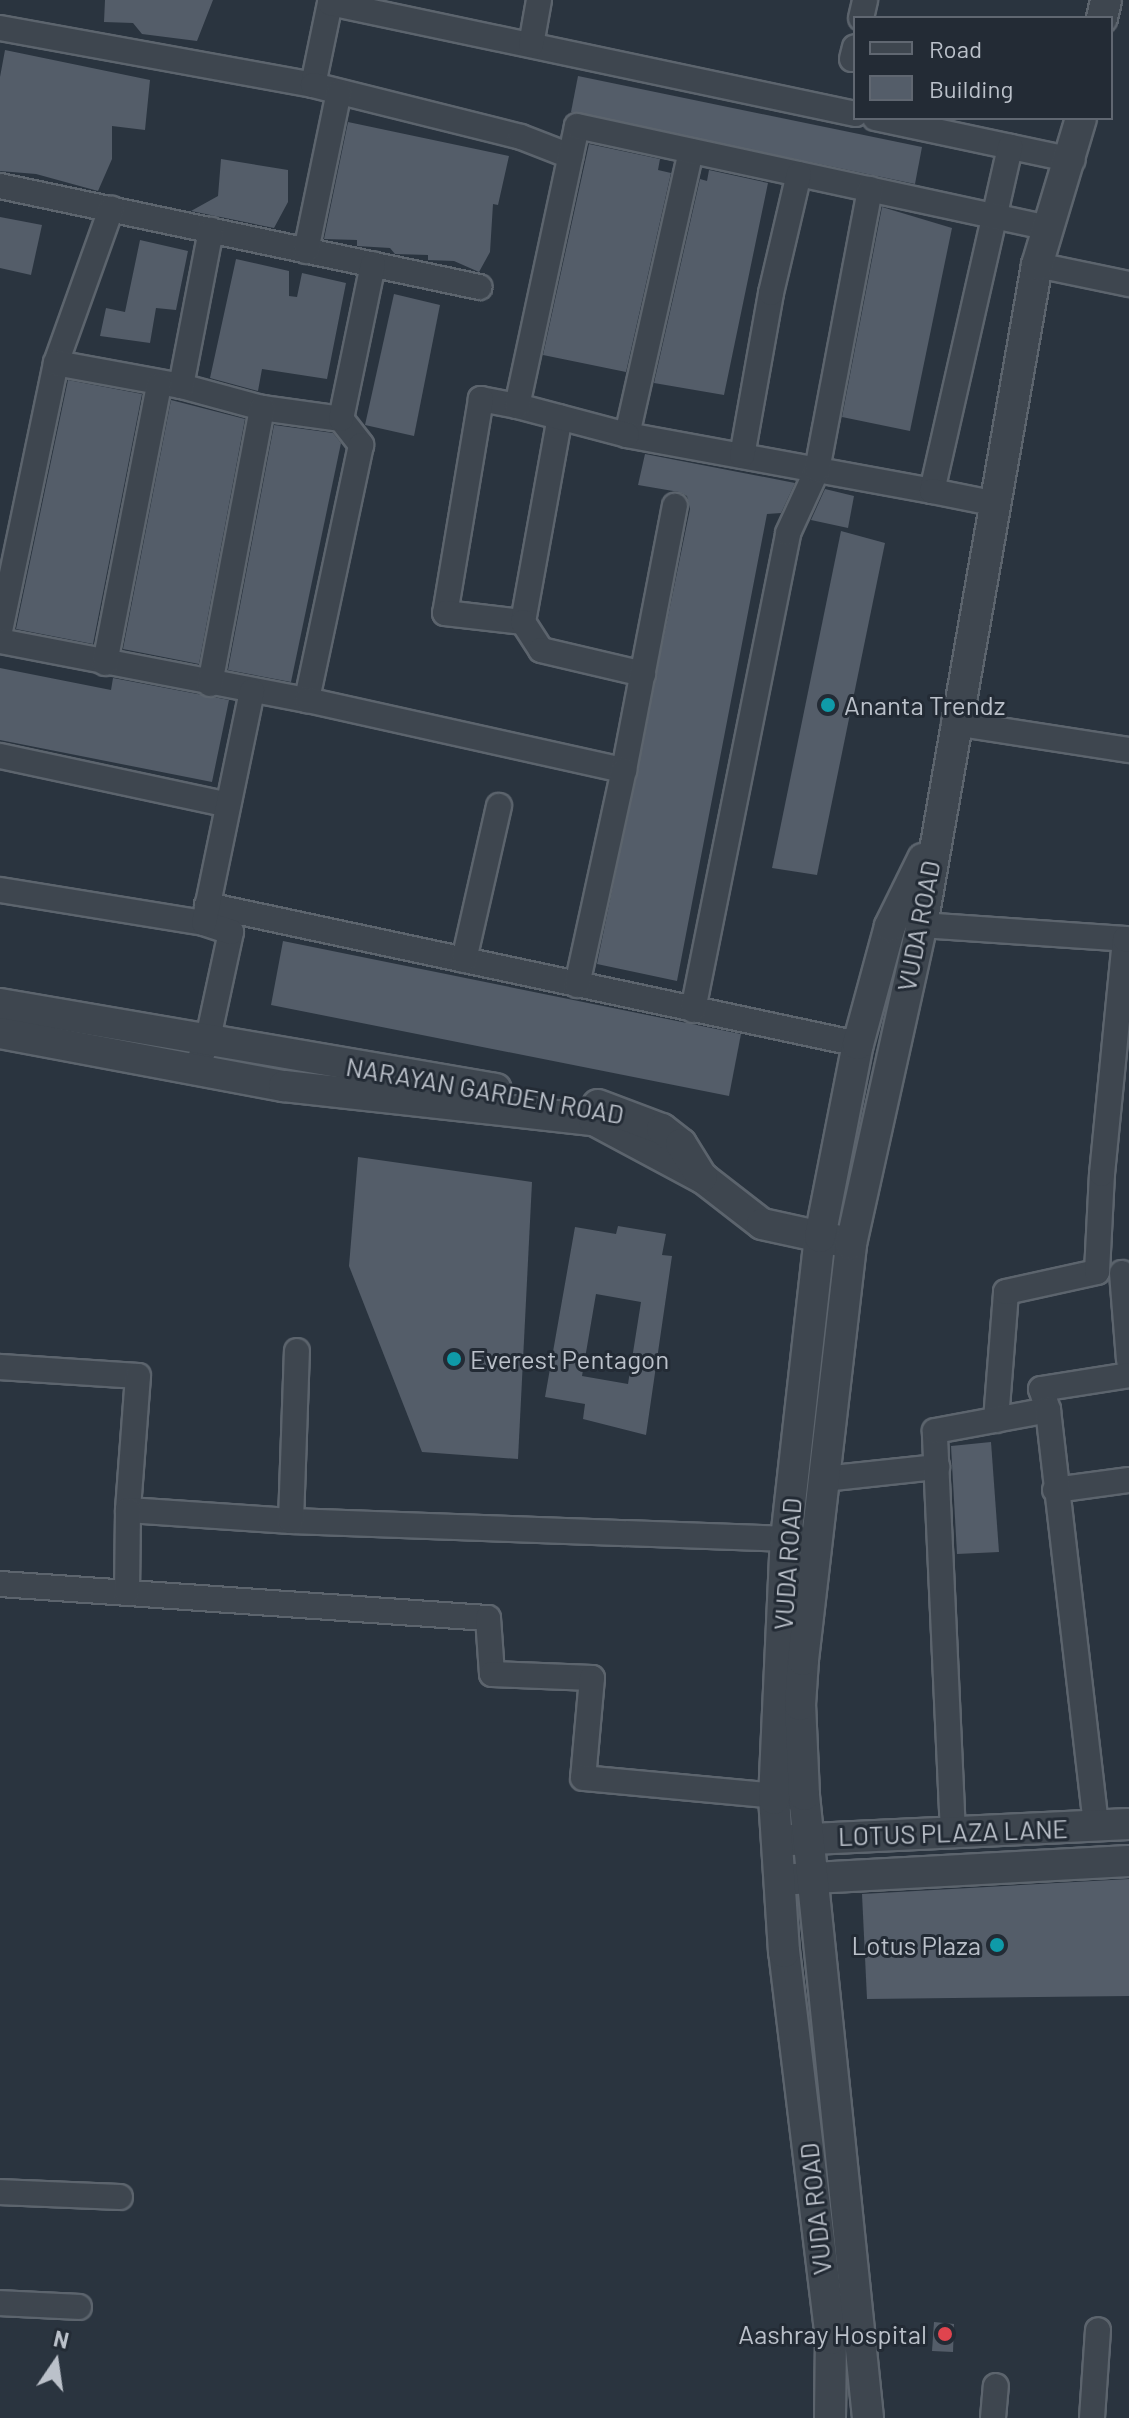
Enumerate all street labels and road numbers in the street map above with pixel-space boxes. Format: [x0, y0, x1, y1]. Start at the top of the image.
street label: VUDA ROAD [890, 858, 946, 994]
street label: NARAYAN GARDEN ROAD [344, 1050, 626, 1130]
street label: VUDA ROAD [767, 1497, 807, 1631]
street label: LOTUS PLAZA LANE [837, 1812, 1069, 1852]
street label: VUDA ROAD [793, 2141, 837, 2277]

